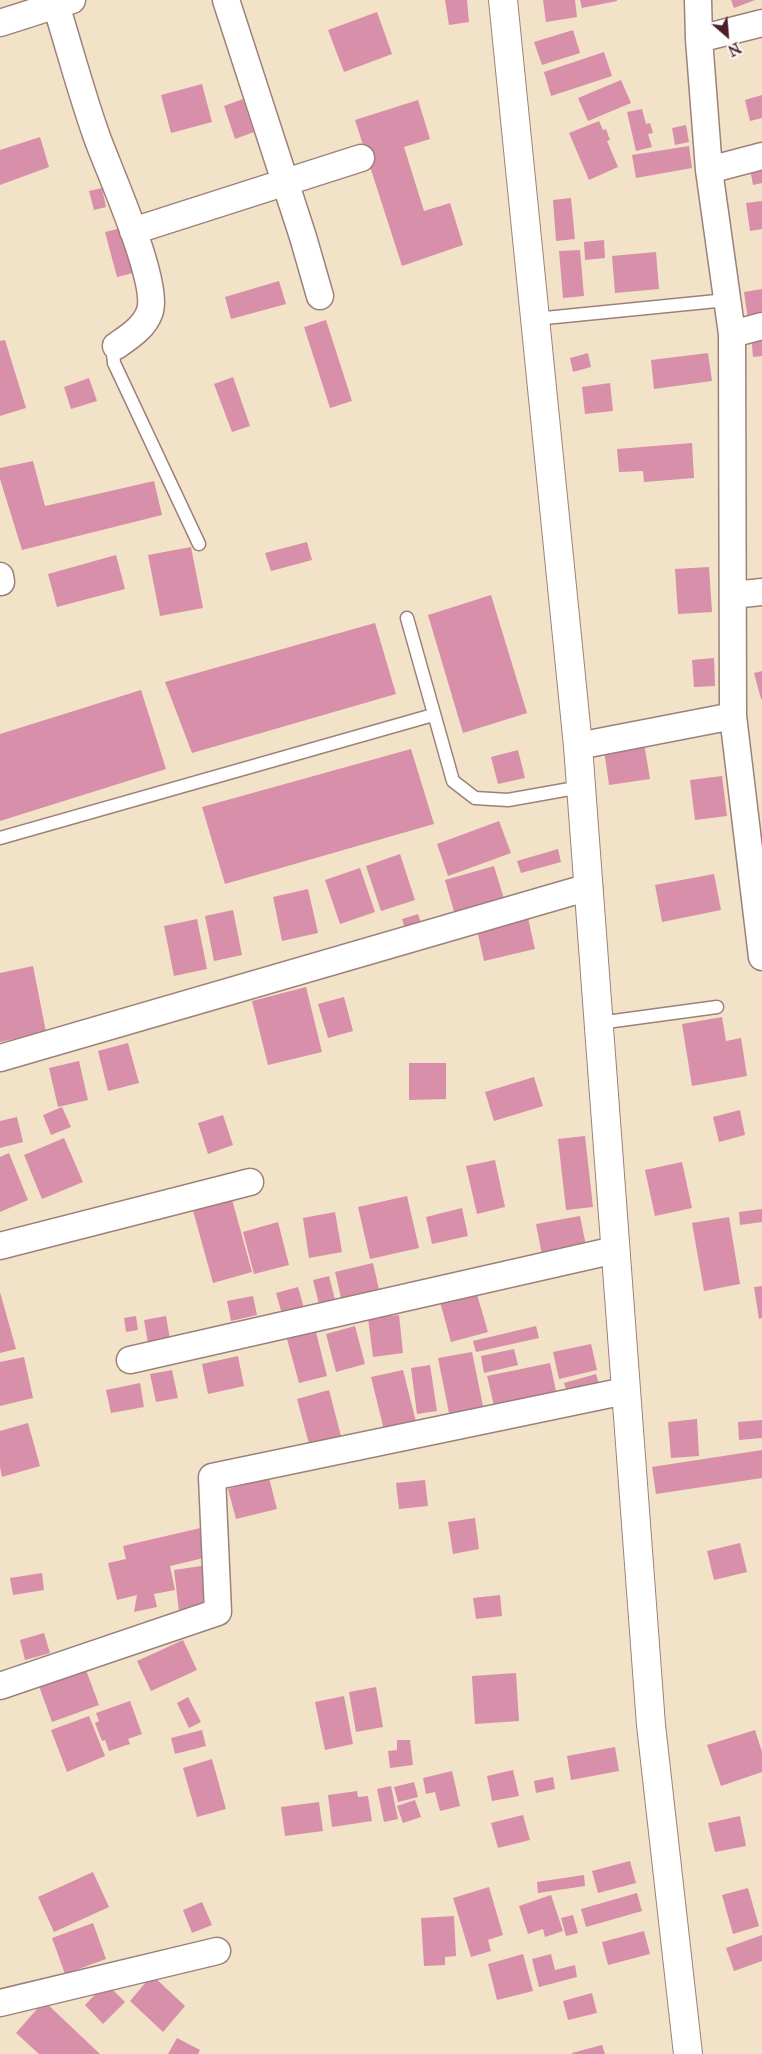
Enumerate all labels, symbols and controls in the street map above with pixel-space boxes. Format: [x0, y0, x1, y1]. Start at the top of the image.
north arrow [702, 10, 752, 60]
text: N [725, 39, 743, 59]

